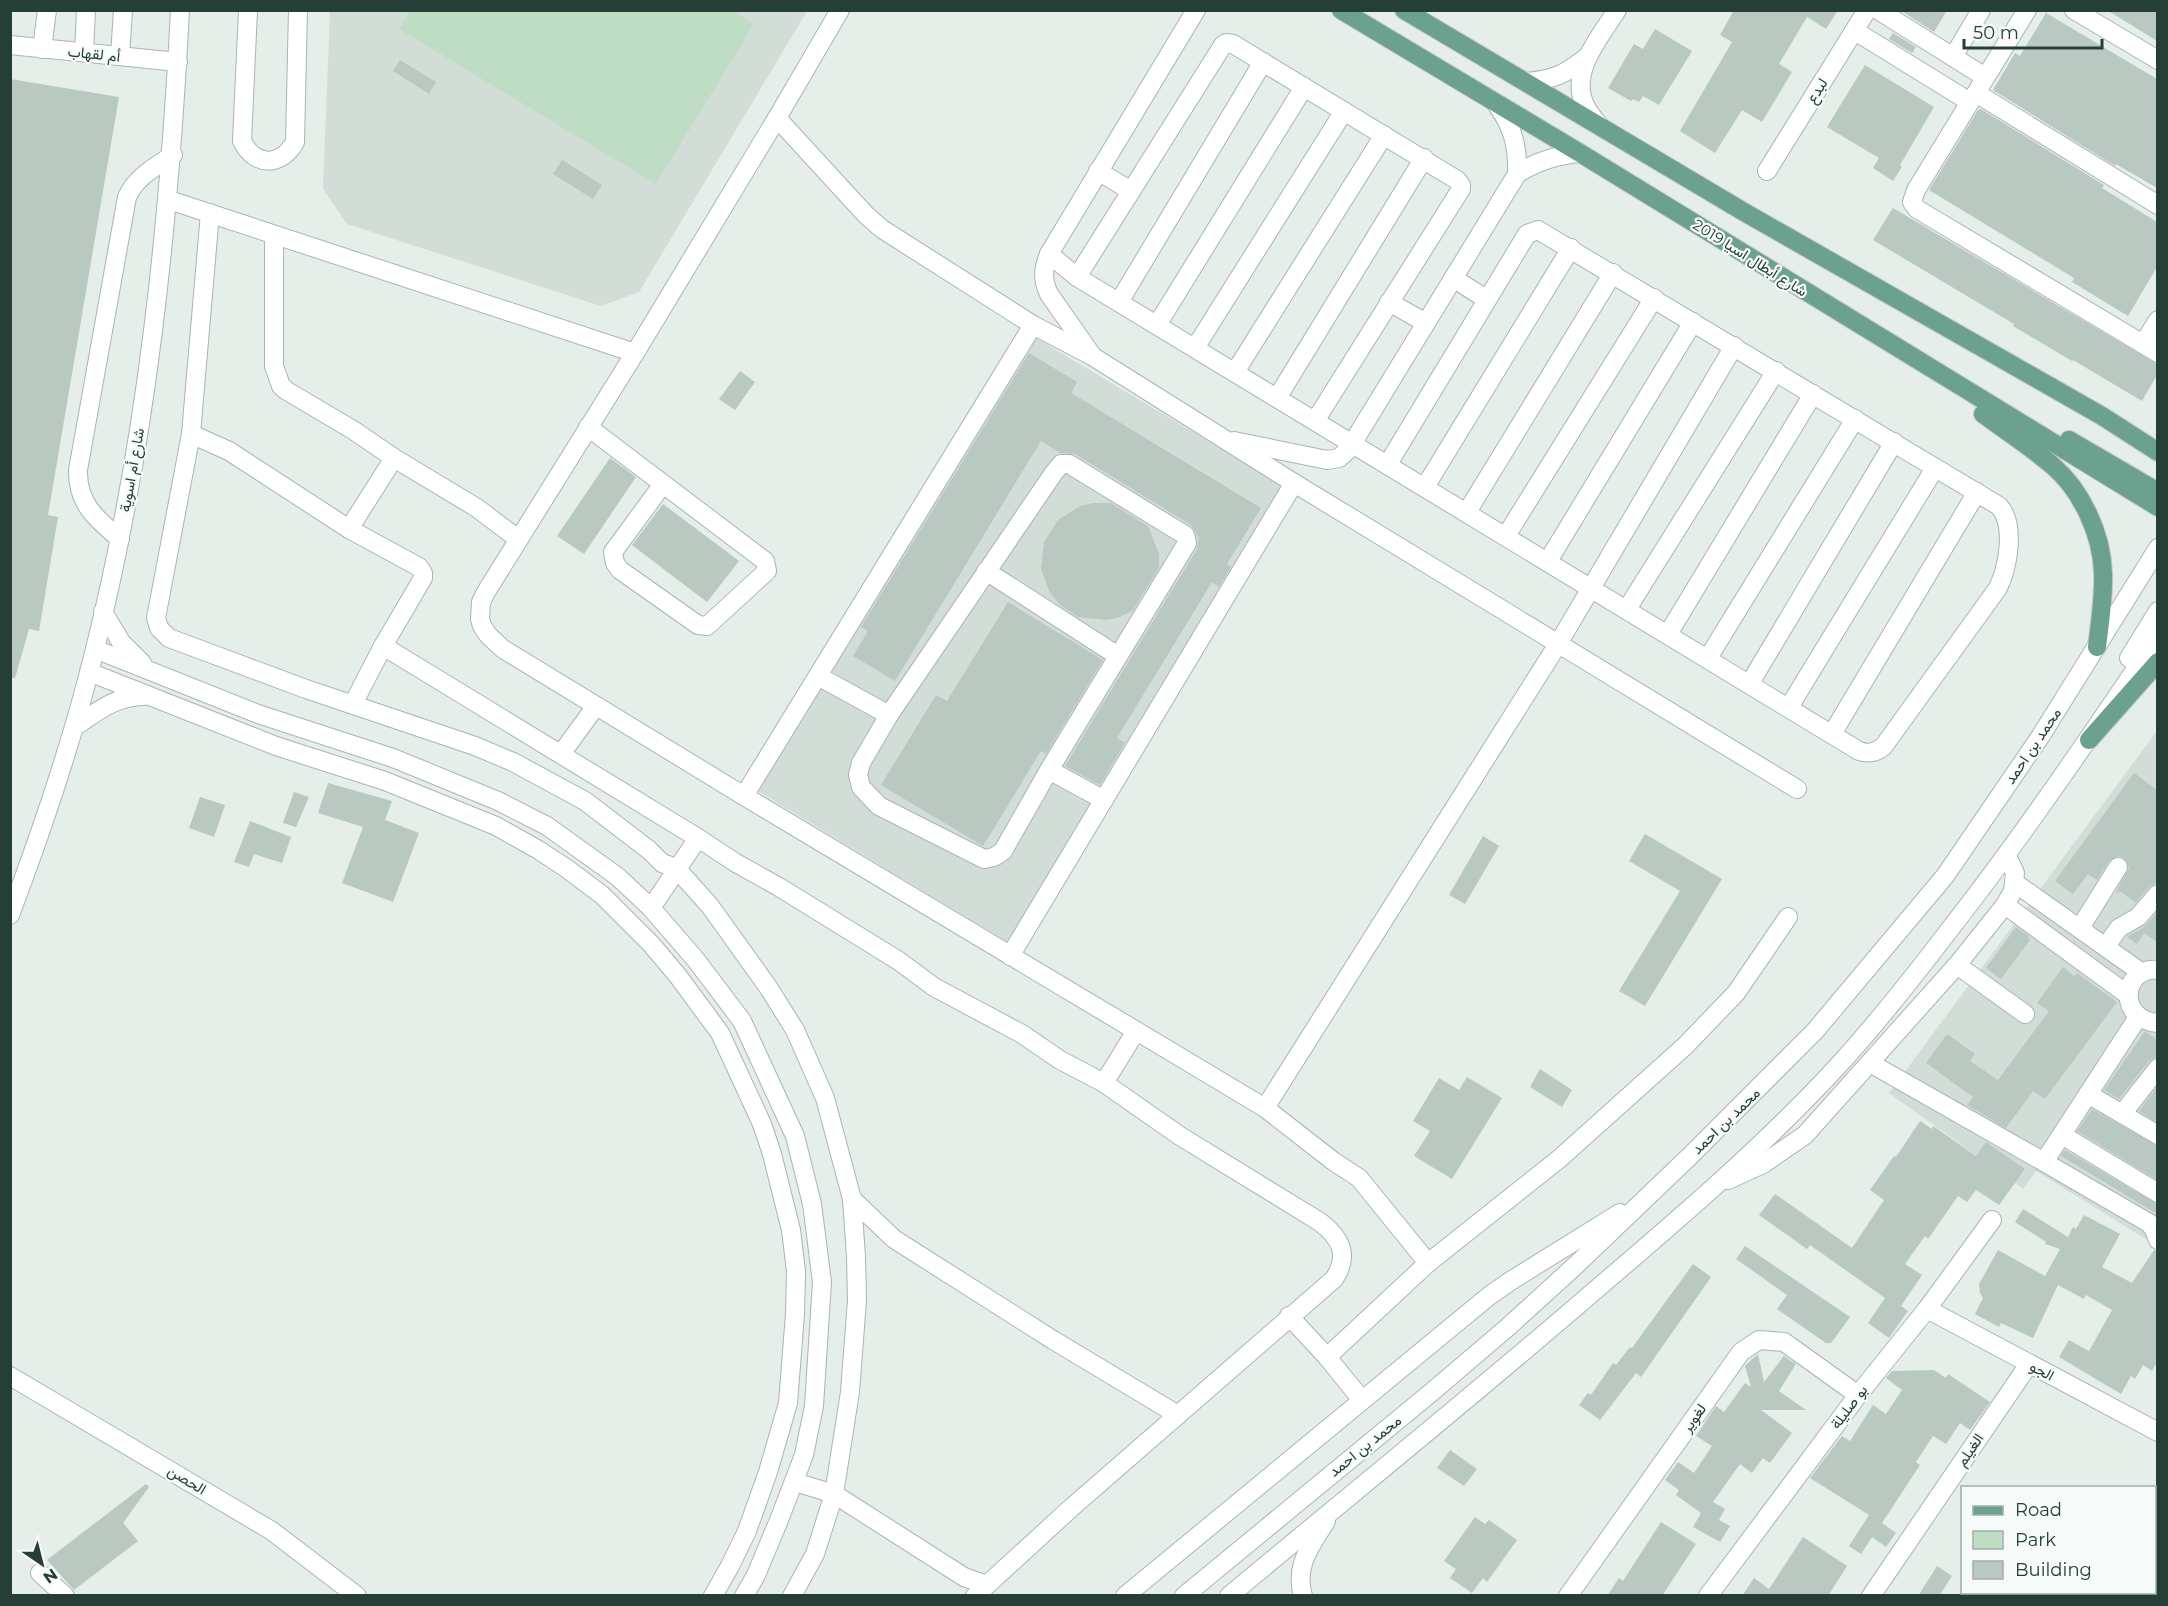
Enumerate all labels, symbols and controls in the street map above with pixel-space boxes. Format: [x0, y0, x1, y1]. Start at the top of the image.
scale bar [1964, 12, 2102, 50]
text: 50 m [1973, 22, 2019, 44]
street label: أم لقهاب [67, 41, 122, 67]
street label: لبدع [1801, 74, 1833, 108]
street label: شارع أبطال اسيا 2019 [1689, 215, 1811, 302]
street label: شارع أم اسوية [115, 426, 150, 514]
street label: محمد بن احمد [2000, 704, 2066, 788]
street label: محمد بن احمد [1687, 1083, 1765, 1159]
street label: الجو [2027, 1356, 2058, 1385]
street label: بو صليلة [1826, 1381, 1871, 1433]
street label: لغوير [1676, 1400, 1710, 1436]
street label: محمد بن احمد [1325, 1411, 1405, 1481]
street label: الغيلم [1952, 1429, 1988, 1471]
street label: الحصن [164, 1461, 210, 1499]
legend [1961, 1486, 2156, 1594]
text: Road [2015, 1499, 2062, 1521]
text: Park [2015, 1529, 2056, 1551]
north arrow [12, 1534, 72, 1594]
text: Building [2015, 1559, 2092, 1581]
text: N [40, 1564, 61, 1587]

